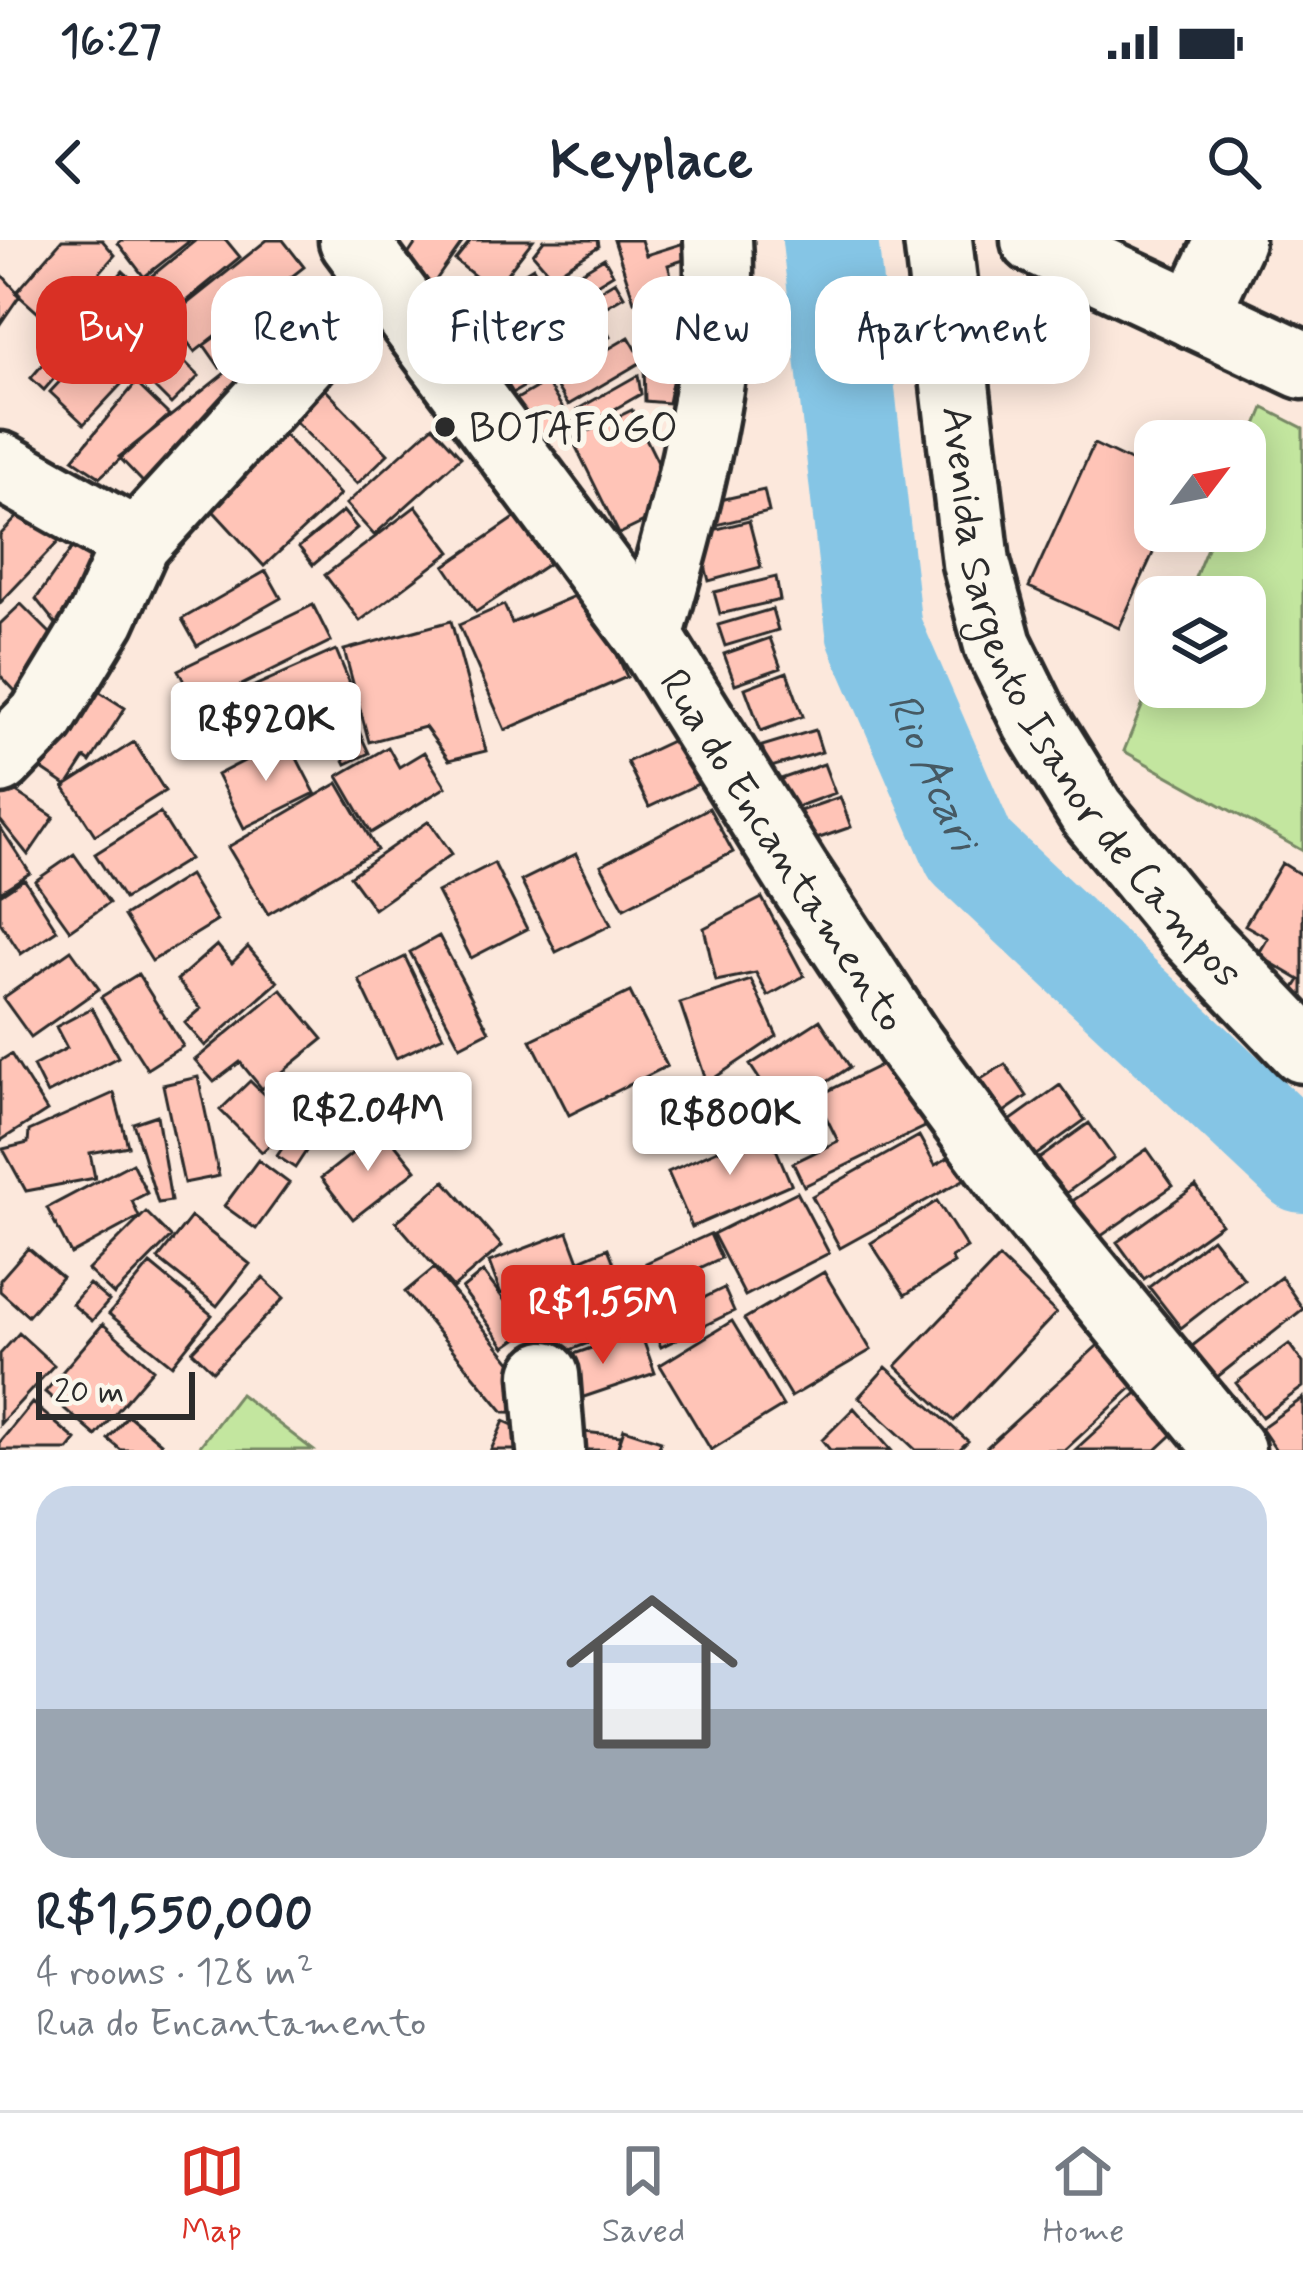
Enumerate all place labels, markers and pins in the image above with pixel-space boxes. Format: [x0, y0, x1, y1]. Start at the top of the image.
place label: BOTAFOGO [469, 403, 678, 458]
marker: BOTAFOGO [432, 414, 458, 440]
pin: R$920K [168, 682, 364, 784]
pin: R$2.04M [257, 1072, 479, 1174]
pin: R$800K [632, 1076, 828, 1178]
pin: R$1.55M [492, 1265, 714, 1367]

